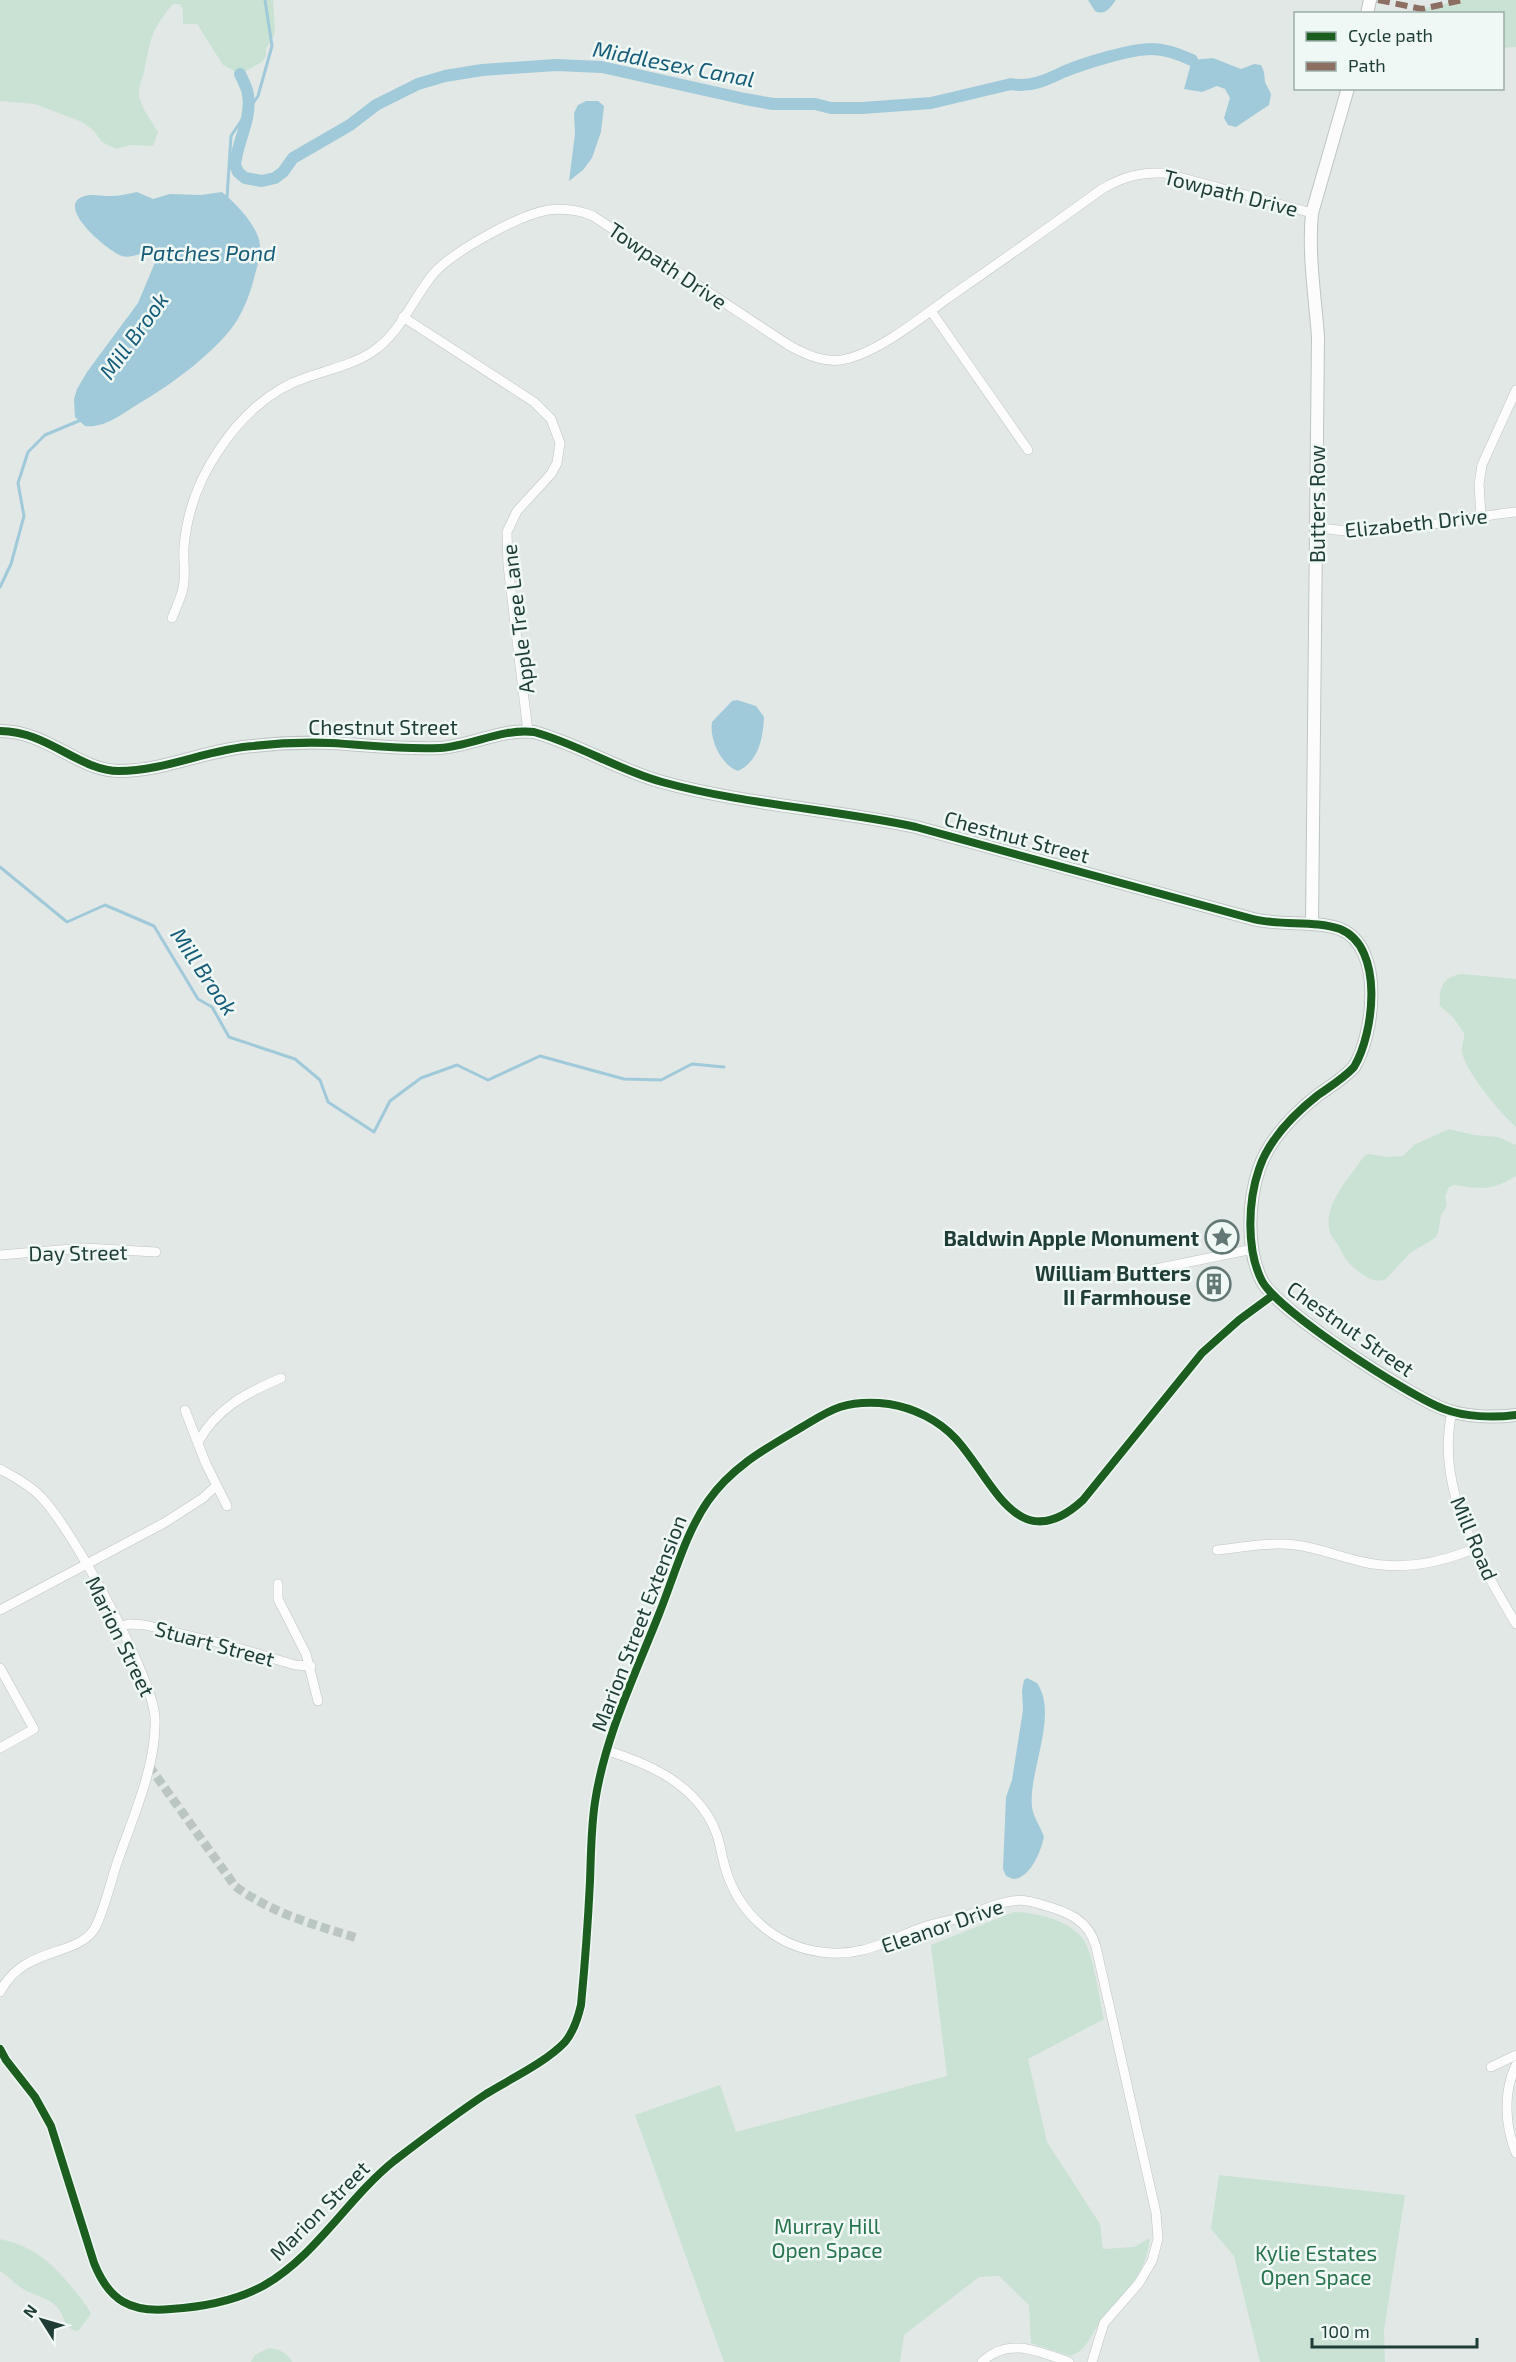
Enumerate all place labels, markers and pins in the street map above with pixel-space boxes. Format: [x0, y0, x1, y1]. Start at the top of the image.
place icon: Baldwin Apple Monument [1204, 1219, 1240, 1255]
place label: Baldwin Apple Monument [943, 1225, 1199, 1250]
place label: William Butters II Farmhouse [1035, 1260, 1191, 1309]
building icon: William Butters II Farmhouse [1196, 1266, 1232, 1302]

